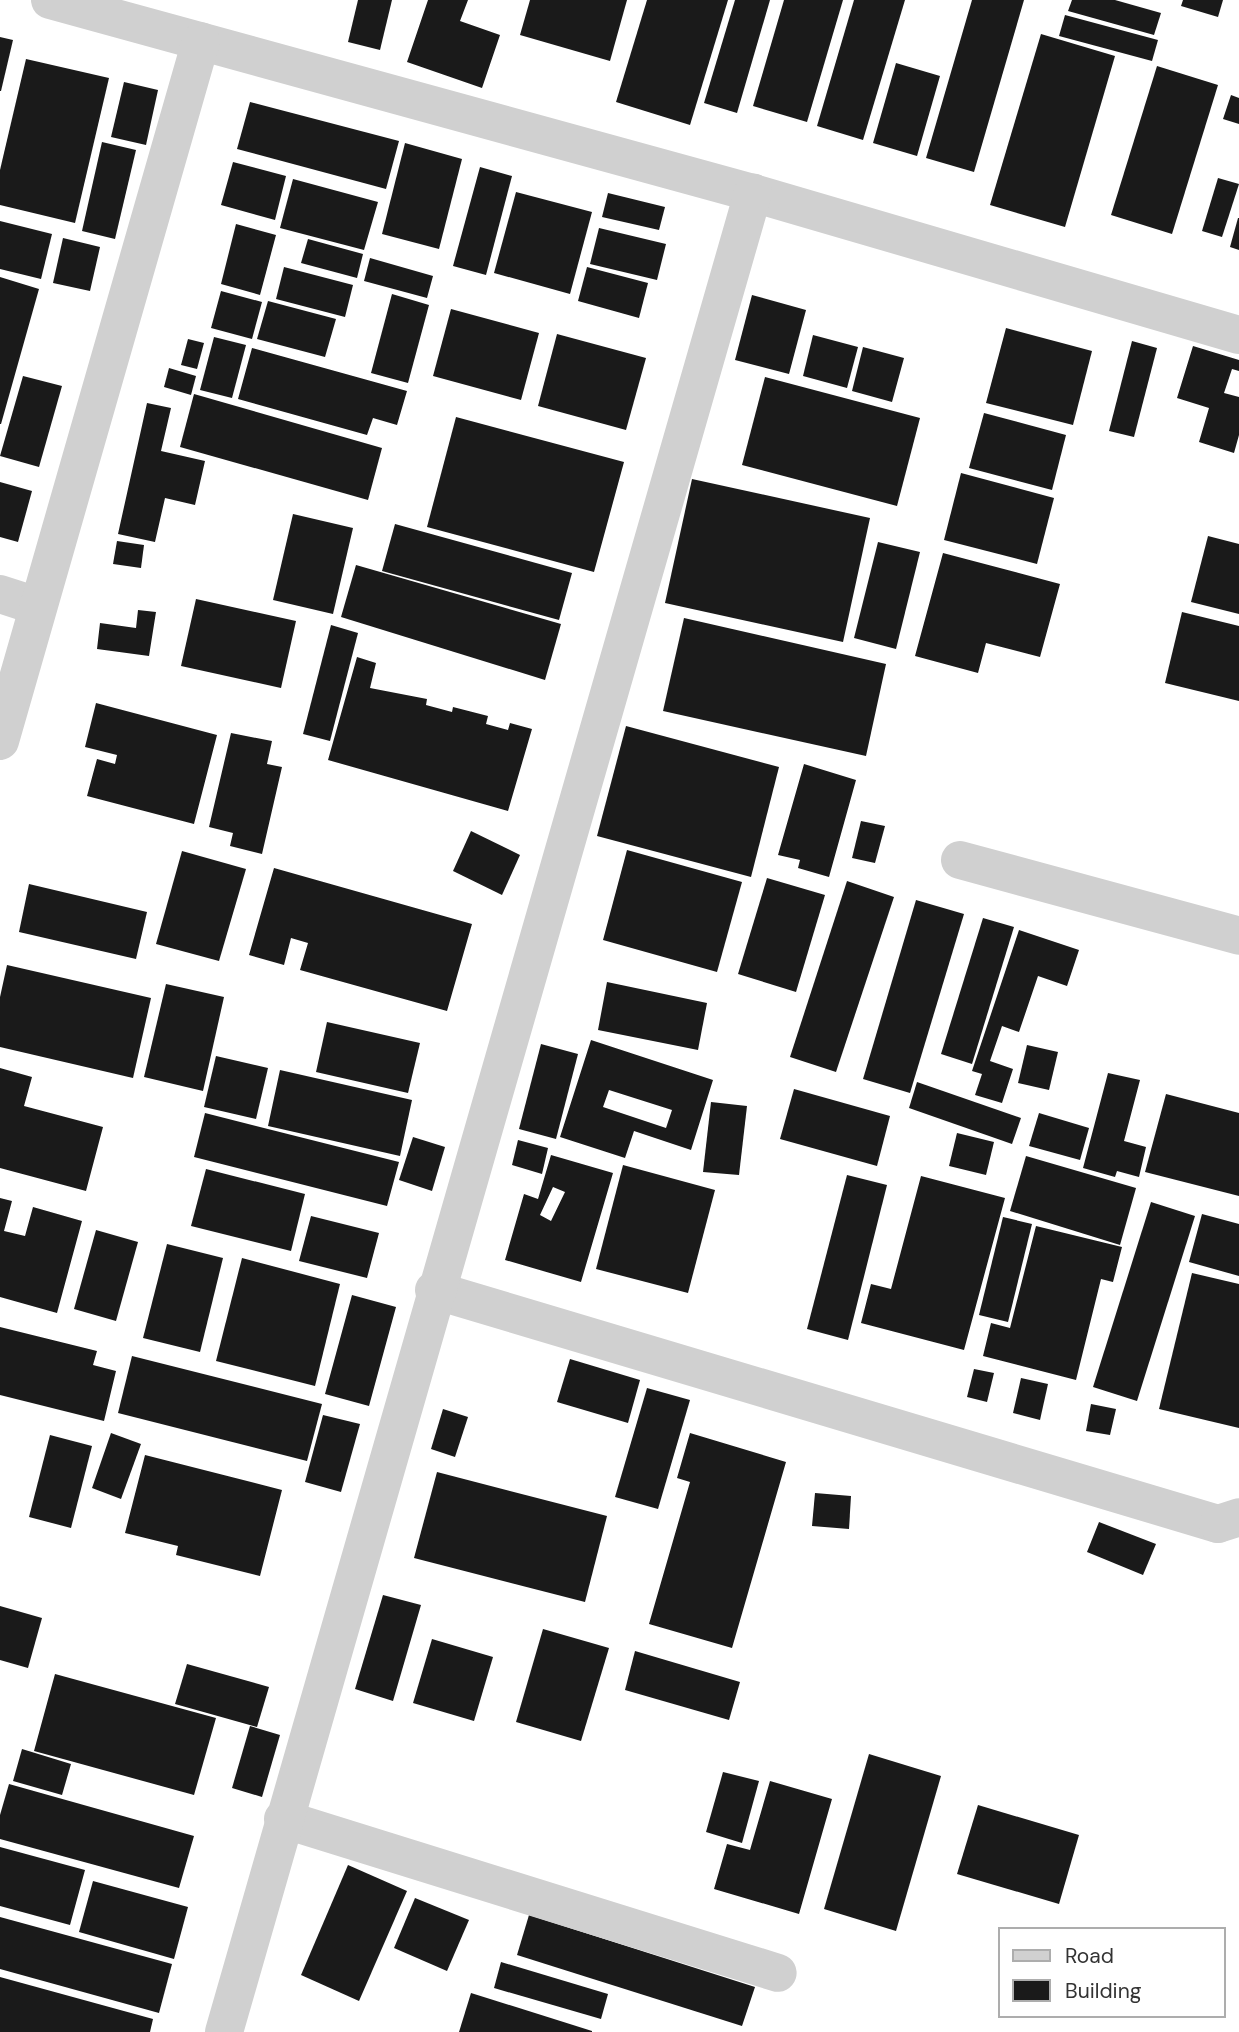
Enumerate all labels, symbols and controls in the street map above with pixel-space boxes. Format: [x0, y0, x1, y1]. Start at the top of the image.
legend [998, 1927, 1225, 2018]
text: Road [1065, 1942, 1114, 1970]
text: Building [1065, 1977, 1141, 2005]

